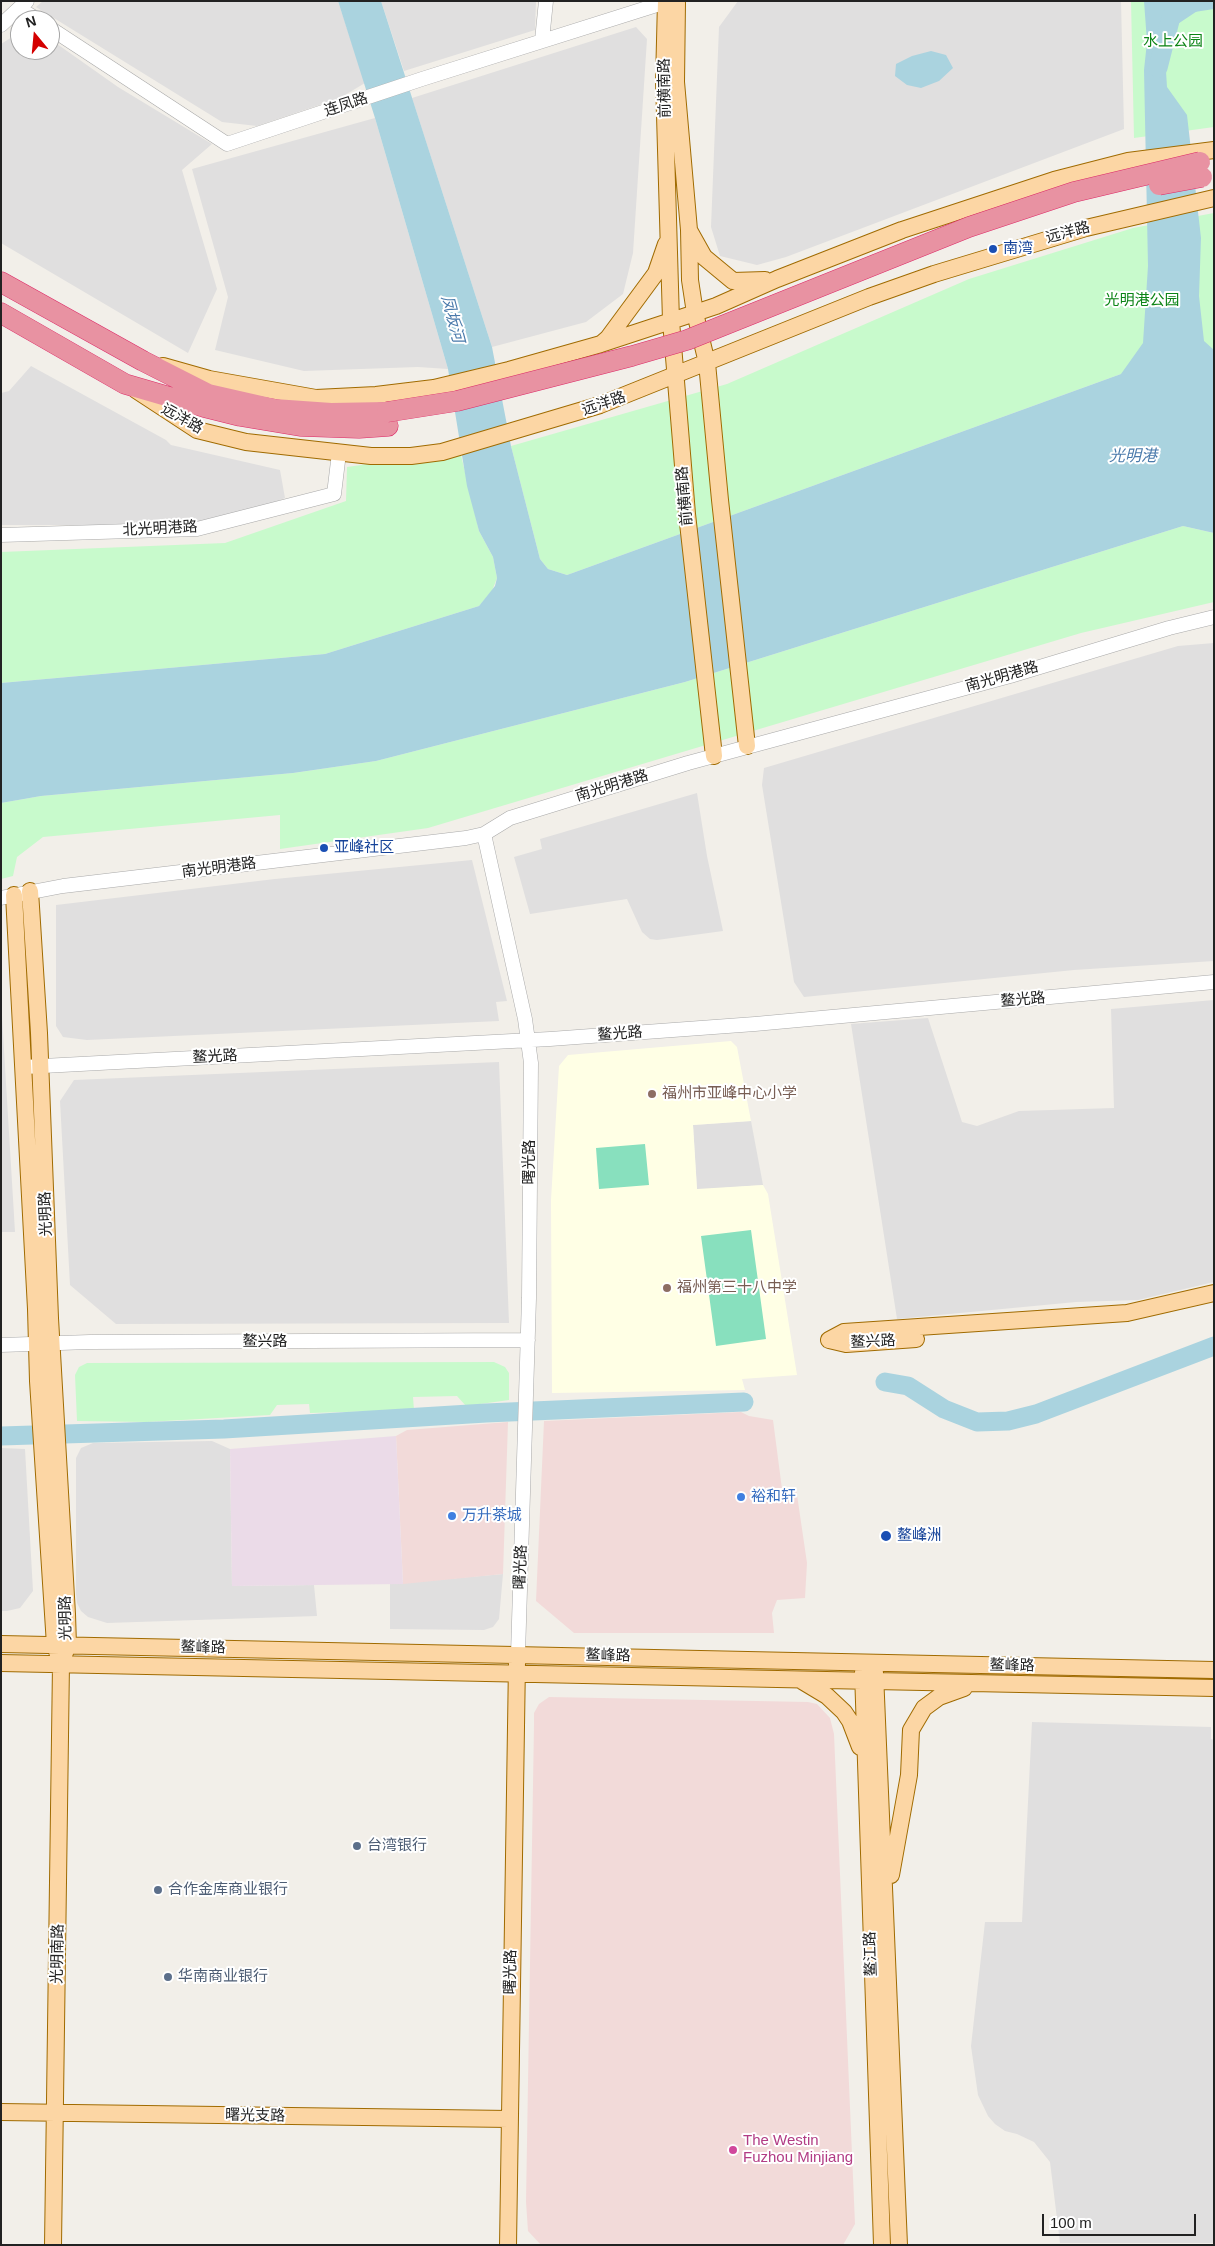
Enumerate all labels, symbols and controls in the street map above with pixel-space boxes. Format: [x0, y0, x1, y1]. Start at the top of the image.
north arrow [10, 10, 60, 60]
text: N [24, 12, 38, 31]
park label: 水上公园 [1143, 33, 1203, 51]
street label: 前横南路 [655, 58, 675, 118]
street label: 连凤路 [322, 89, 370, 121]
street label: 远洋路 [1044, 218, 1092, 248]
place label: 南湾 [1003, 240, 1033, 258]
marker: 南湾 [987, 243, 999, 255]
park label: 光明港公园 [1105, 292, 1179, 310]
water label: 凤坂河 [437, 293, 467, 345]
street label: 远洋路 [580, 388, 628, 420]
street label: 远洋路 [158, 400, 206, 438]
water label: 光明港 [1109, 447, 1157, 467]
street label: 前横南路 [673, 465, 697, 527]
street label: 北光明港路 [122, 518, 198, 540]
street label: 南光明港路 [963, 658, 1041, 696]
street label: 南光明港路 [574, 766, 650, 806]
place label: 亚峰社区 [334, 839, 394, 857]
marker: 亚峰社区 [318, 842, 330, 854]
street label: 南光明港路 [181, 854, 257, 882]
street label: 鳌光路 [1000, 989, 1046, 1011]
street label: 鳌光路 [597, 1023, 643, 1045]
street label: 鳌光路 [192, 1047, 238, 1067]
place label: 福州市亚峰中心小学 [662, 1085, 797, 1103]
marker: 福州市亚峰中心小学 [646, 1088, 658, 1100]
street label: 曙光路 [521, 1140, 539, 1184]
street label: 光明路 [36, 1191, 56, 1237]
place label: 福州第三十八中学 [677, 1279, 797, 1297]
marker: 福州第三十八中学 [661, 1282, 673, 1294]
street label: 鳌兴路 [850, 1332, 896, 1352]
street label: 鳌兴路 [243, 1333, 287, 1351]
place label: 裕和轩 [751, 1488, 796, 1506]
marker: 裕和轩 [735, 1491, 747, 1503]
place label: 万升茶城 [462, 1507, 522, 1525]
marker: 万升茶城 [446, 1510, 458, 1522]
place label: 鳌峰洲 [897, 1527, 942, 1545]
marker: 鳌峰洲 [879, 1529, 893, 1543]
street label: 曙光路 [511, 1544, 531, 1590]
street label: 光明路 [57, 1595, 75, 1641]
street label: 鳌峰路 [180, 1639, 226, 1657]
street label: 鳌峰路 [585, 1647, 631, 1665]
street label: 鳌峰路 [989, 1657, 1035, 1675]
place label: 台湾银行 [367, 1837, 427, 1855]
marker: 台湾银行 [351, 1840, 363, 1852]
place label: 合作金库商业银行 [168, 1881, 288, 1899]
marker: 合作金库商业银行 [152, 1884, 164, 1896]
street label: 光明南路 [48, 1924, 68, 1984]
street label: 鳌江路 [861, 1931, 881, 1977]
street label: 曙光路 [502, 1949, 520, 1995]
place label: 华南商业银行 [178, 1968, 268, 1986]
marker: 华南商业银行 [162, 1971, 174, 1983]
street label: 曙光支路 [225, 2106, 285, 2126]
place label: The Westin Fuzhou Minjiang [743, 2132, 853, 2167]
marker: The Westin Fuzhou Minjiang [727, 2144, 739, 2156]
scale bar [1045, 2204, 1199, 2236]
text: 100 m [1050, 2214, 1092, 2231]

